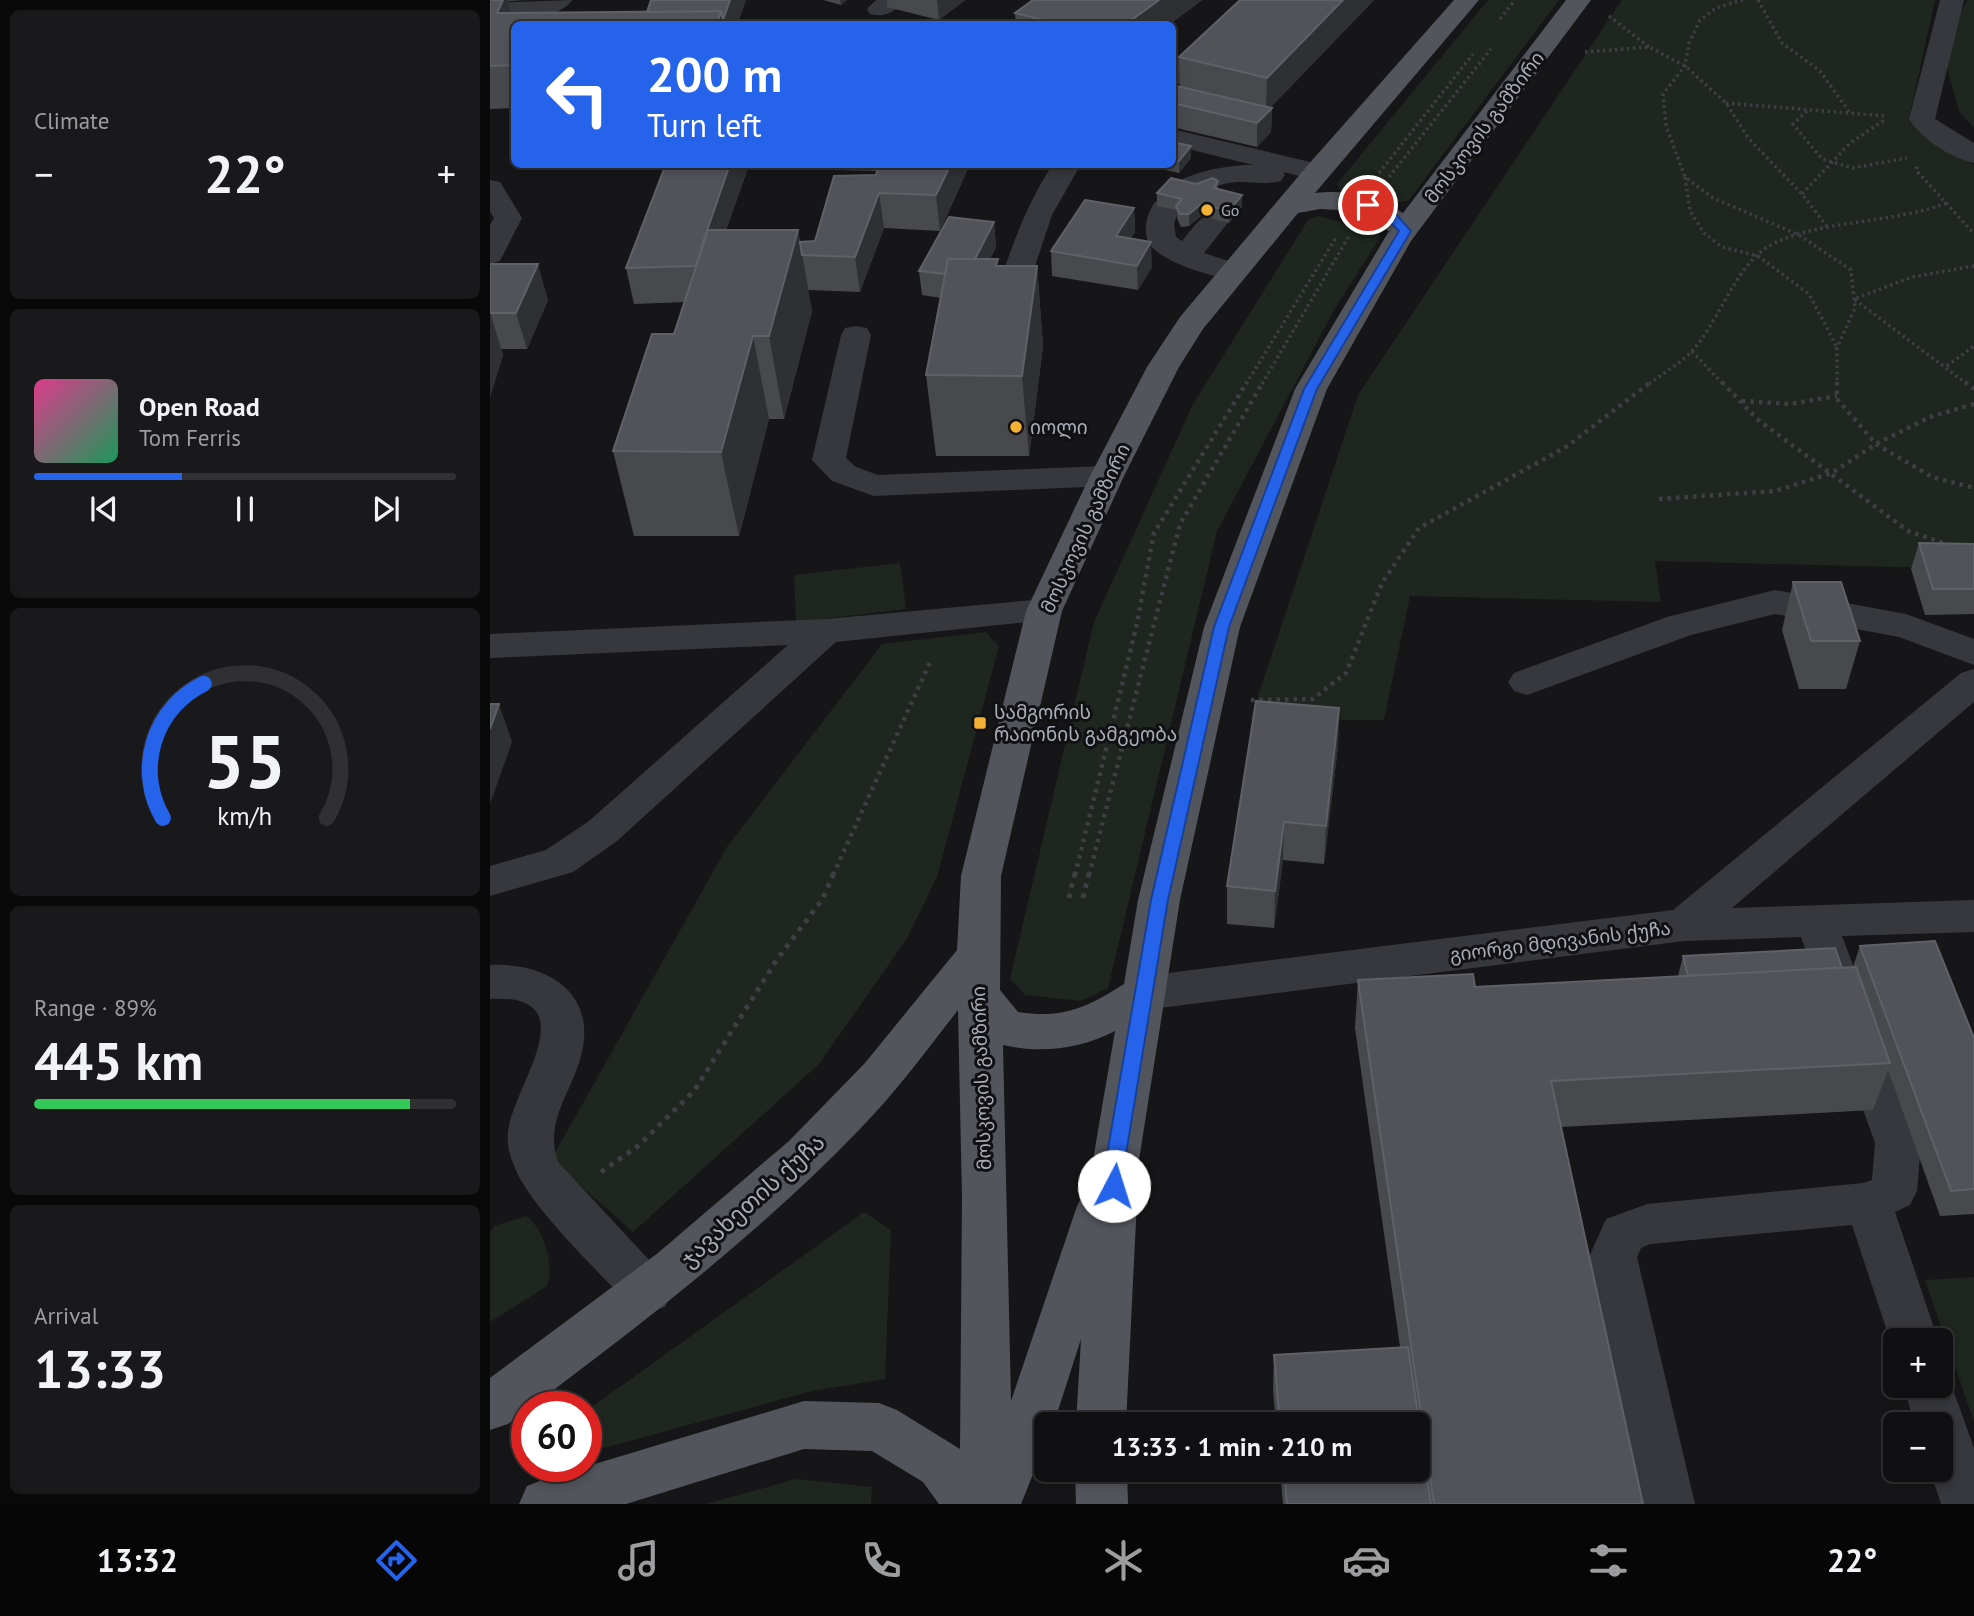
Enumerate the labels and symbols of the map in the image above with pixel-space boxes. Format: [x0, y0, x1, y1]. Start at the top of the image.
street label: მოსკოვის გამზირი [1419, 46, 1549, 208]
pin [1338, 175, 1398, 235]
place label: Go [1221, 200, 1239, 220]
marker: Go [1199, 202, 1215, 218]
place label: იოლი [1030, 415, 1088, 440]
marker: იოლი [1008, 419, 1024, 435]
street label: მოსკოვის გამზირი [1035, 439, 1135, 617]
place label: სამგორის რაიონის გამგეობა [994, 700, 1177, 746]
marker: სამგორის რაიონის გამგეობა [972, 715, 988, 731]
street label: გიორგი მდივანის ქუჩა [1448, 916, 1672, 967]
street label: მოსკოვის გამზირი [966, 986, 996, 1170]
street label: ჯავახეთის ქუჩა [673, 1127, 831, 1273]
position arrow [1077, 1149, 1151, 1223]
speed limit sign: 60 [511, 1391, 602, 1482]

